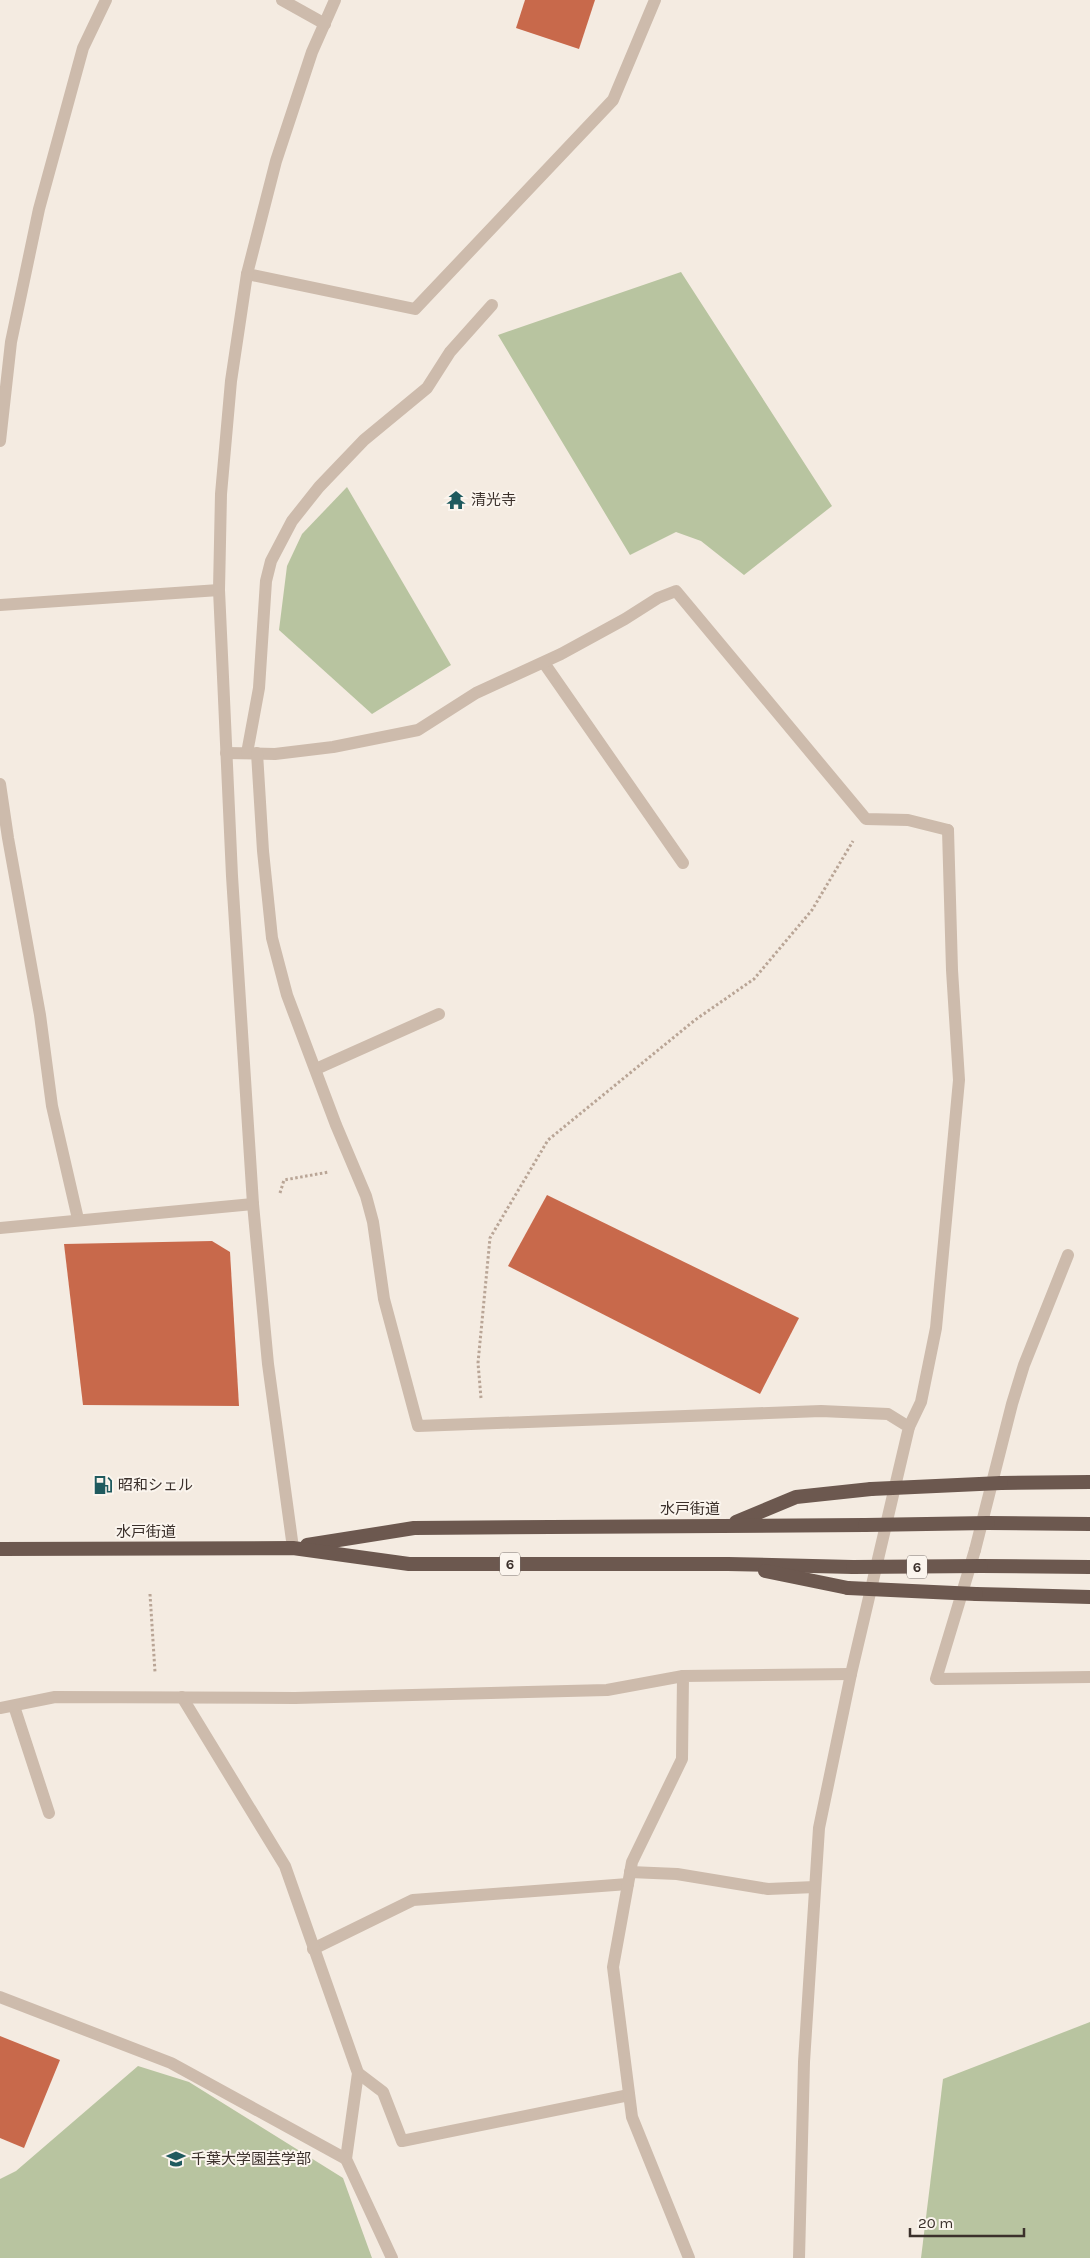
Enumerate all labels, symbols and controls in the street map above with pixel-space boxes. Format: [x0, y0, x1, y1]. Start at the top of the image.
temple icon: 清光寺 [445, 489, 467, 511]
place label: 清光寺 [471, 491, 516, 509]
fuel station icon: 昭和シェル [92, 1474, 114, 1496]
place label: 昭和シェル [118, 1476, 193, 1494]
street label: 水戸街道 [660, 1500, 720, 1518]
street label: 水戸街道 [116, 1523, 176, 1541]
road number: 6 [500, 1552, 520, 1576]
road number: 6 [907, 1555, 927, 1578]
school or university icon: 千葉大学園芸学部 [165, 2148, 187, 2170]
place label: 千葉大学園芸学部 [191, 2150, 311, 2168]
scale bar [910, 2206, 1024, 2238]
text: 20 m [918, 2214, 953, 2232]

